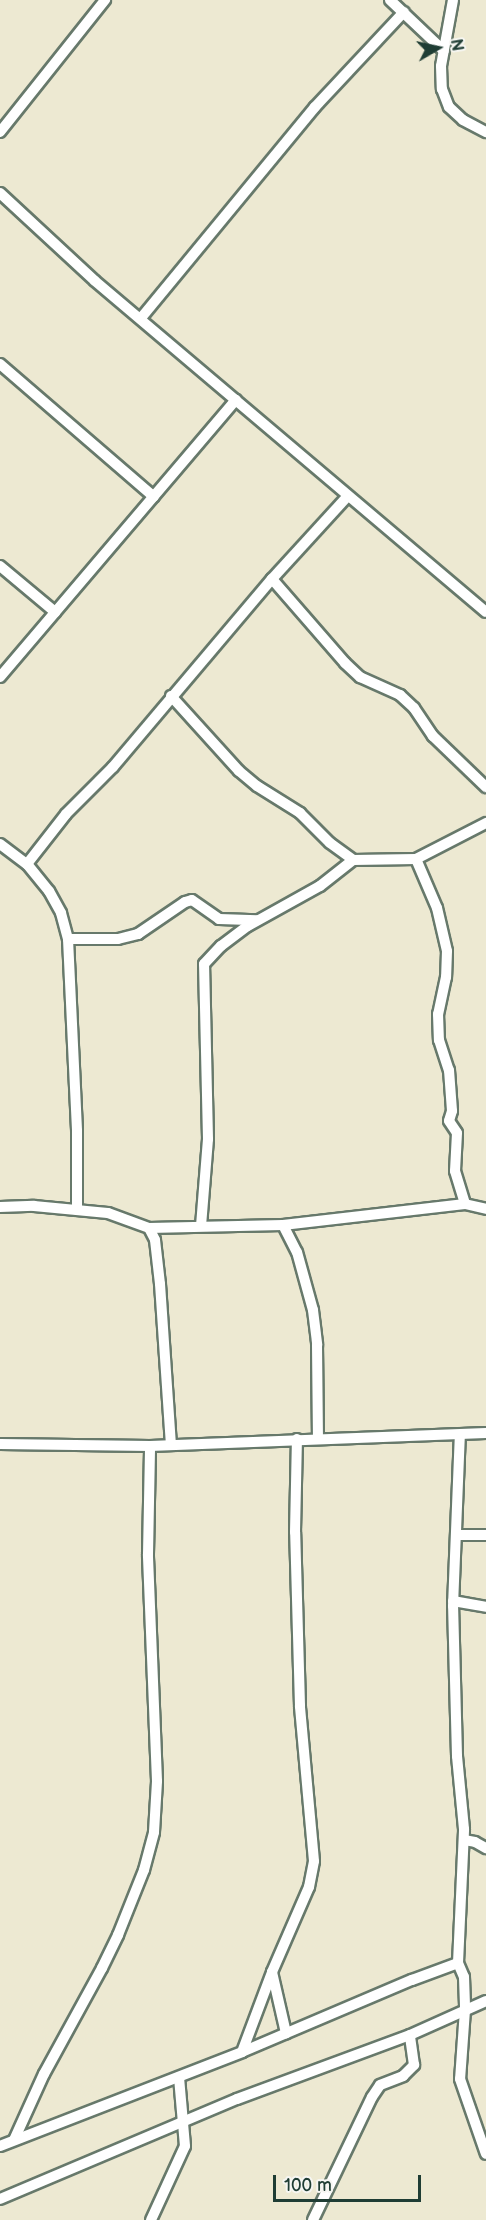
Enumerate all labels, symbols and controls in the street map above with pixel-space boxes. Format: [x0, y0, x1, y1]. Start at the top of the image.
north arrow [408, 18, 468, 78]
text: N [446, 38, 467, 53]
scale bar [276, 2163, 424, 2201]
text: 100 m [284, 2175, 332, 2196]

